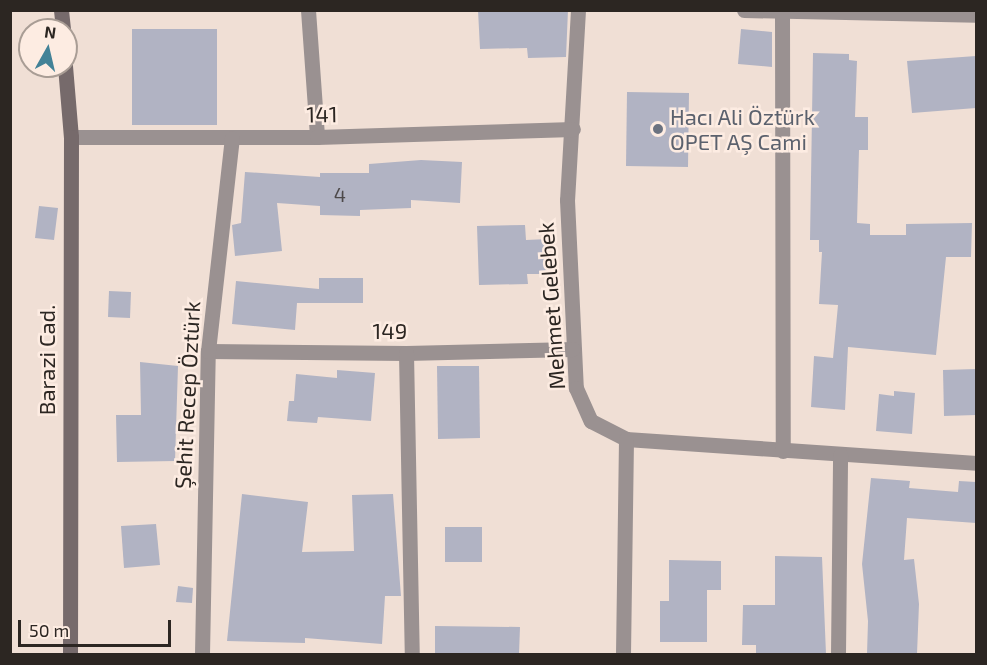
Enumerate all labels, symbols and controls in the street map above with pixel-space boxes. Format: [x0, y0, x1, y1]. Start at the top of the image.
north arrow [18, 18, 78, 78]
text: N [43, 21, 57, 42]
street label: 141 [306, 101, 338, 127]
place label: Hacı Ali Öztürk OPET AŞ Cami [670, 103, 815, 154]
marker: Hacı Ali Öztürk OPET AŞ Cami [651, 122, 665, 136]
house number: 4 [334, 182, 346, 206]
street label: Mehmet Gelebek [532, 221, 570, 391]
street label: Şehit Recep Öztürk [169, 300, 205, 490]
street label: Barazi Cad. [34, 305, 60, 415]
street label: 149 [373, 318, 407, 344]
scale bar [21, 608, 174, 646]
text: 50 m [29, 619, 69, 641]

